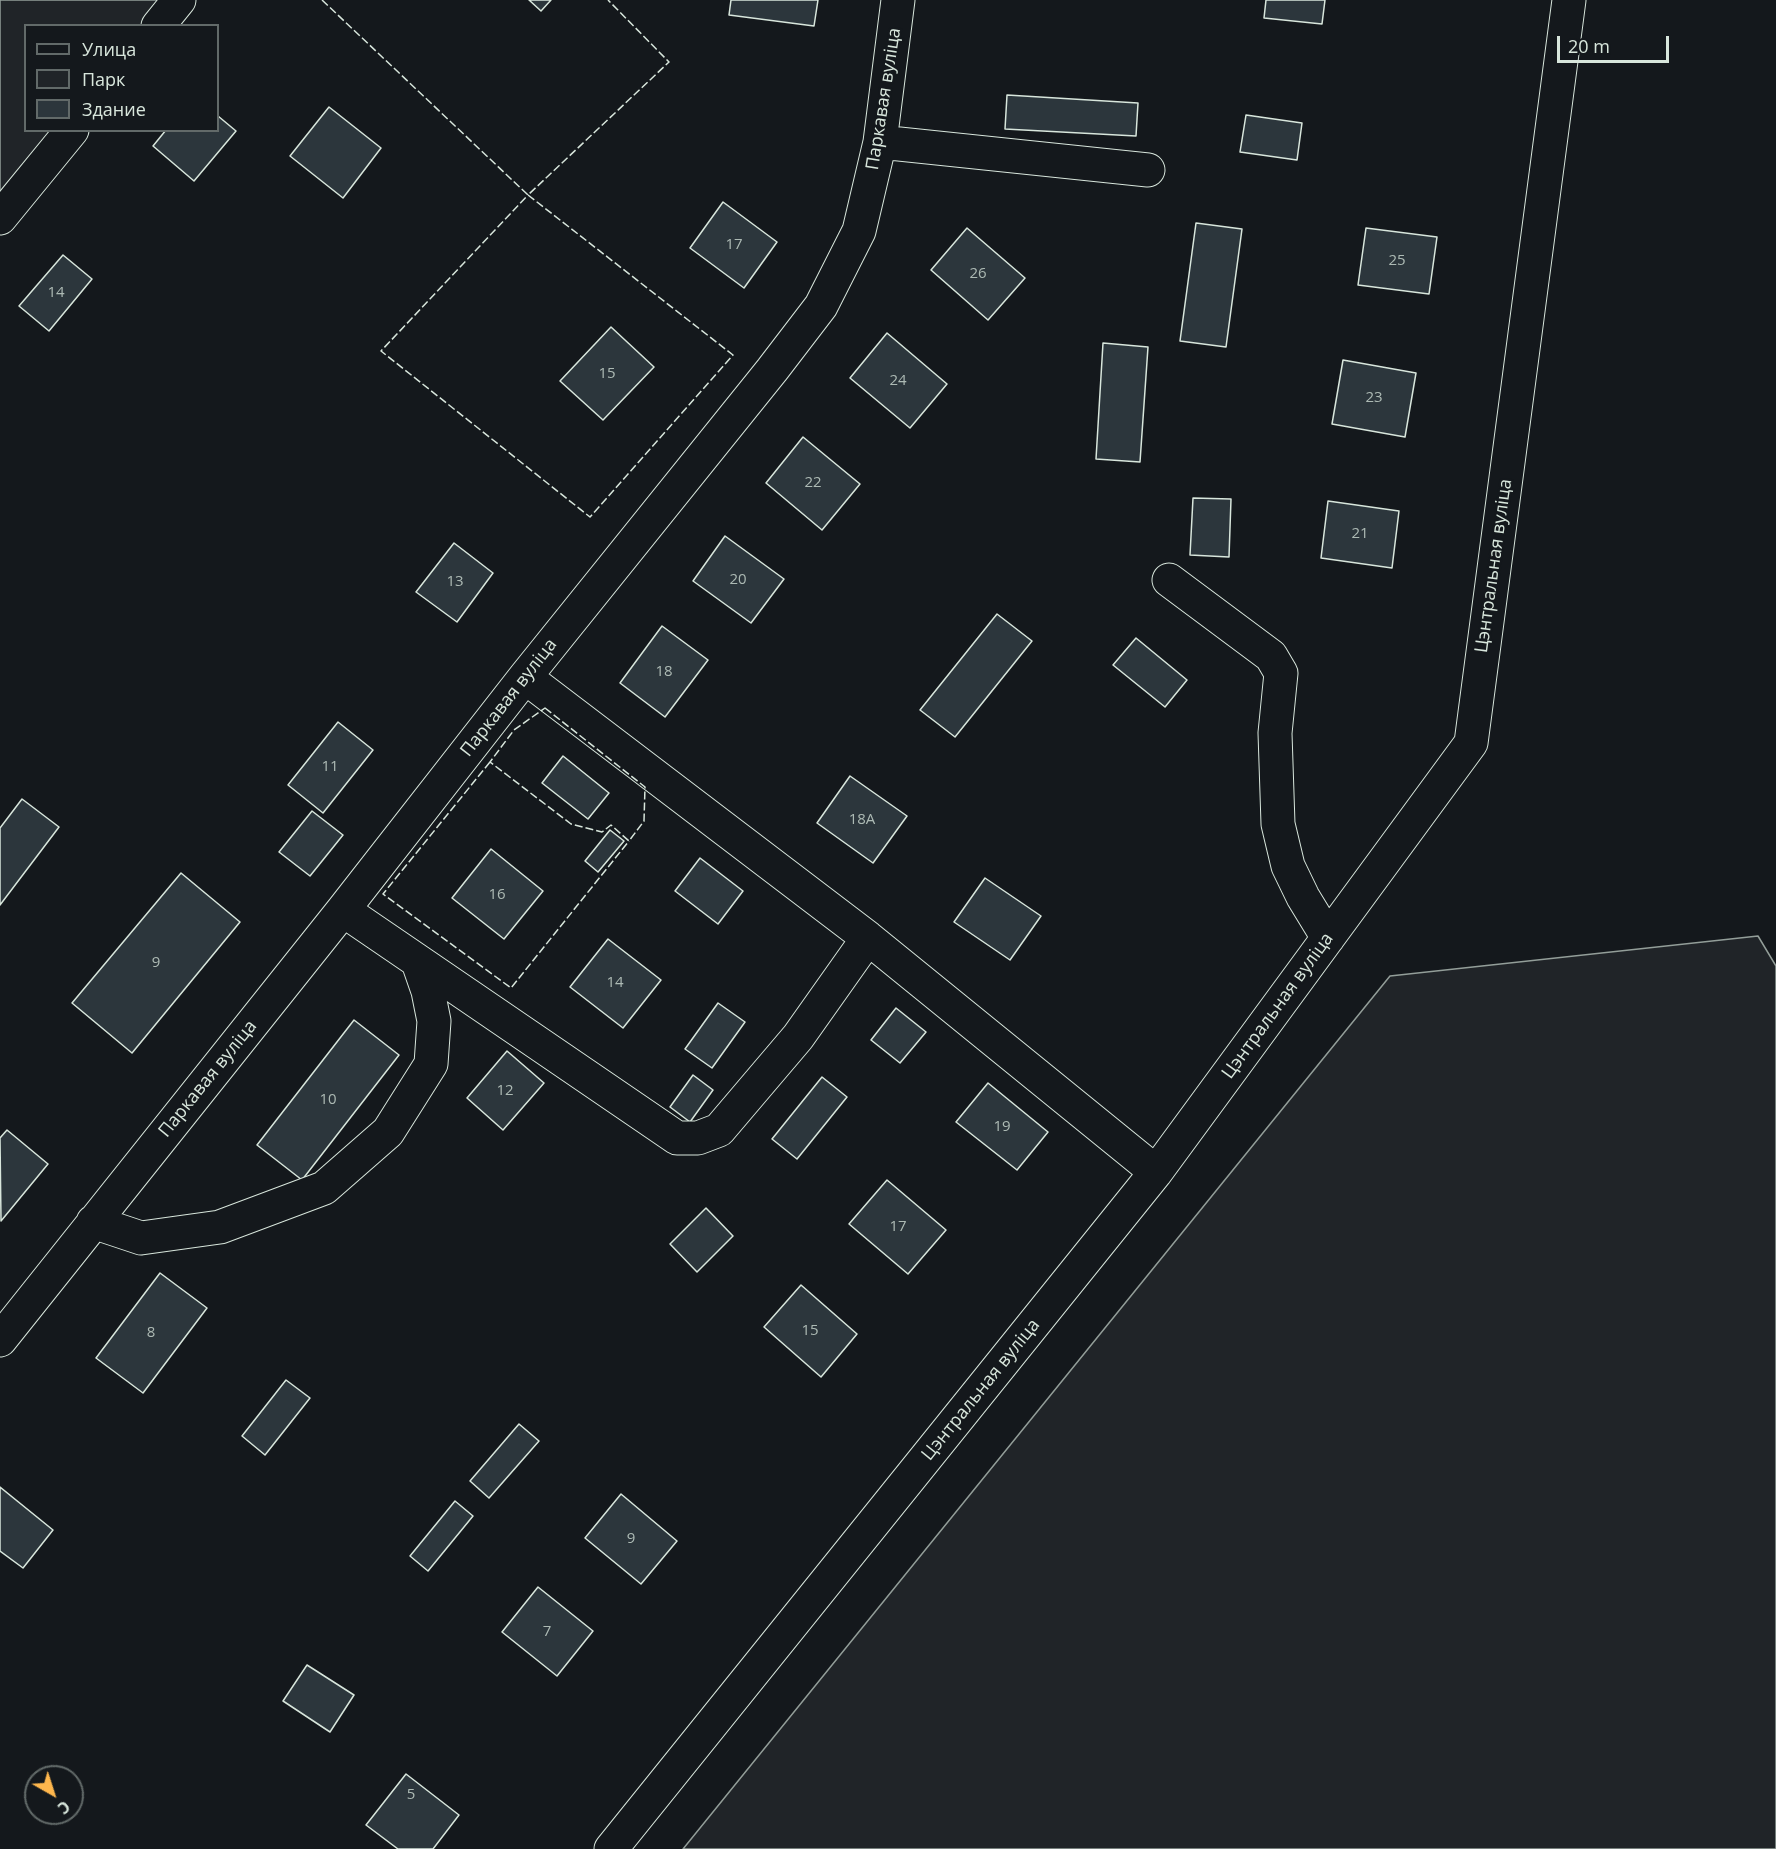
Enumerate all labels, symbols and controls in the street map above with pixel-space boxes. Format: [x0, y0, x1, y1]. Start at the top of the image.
legend [24, 24, 219, 132]
scale bar [1560, 24, 1672, 62]
street label: Паркавая вуліца [862, 26, 906, 172]
text: 20 m [1568, 34, 1610, 58]
text: Улица [82, 37, 136, 61]
text: Парк [82, 67, 125, 91]
text: Здание [82, 97, 146, 121]
house number: 17 [725, 236, 743, 254]
house number: 25 [1388, 252, 1406, 270]
house number: 26 [969, 265, 987, 283]
house number: 14 [47, 284, 65, 302]
house number: 15 [598, 365, 616, 383]
house number: 24 [889, 372, 907, 390]
house number: 23 [1365, 389, 1383, 407]
house number: 22 [804, 474, 822, 492]
street label: Цэнтральная вуліца [1471, 478, 1517, 654]
house number: 21 [1351, 525, 1369, 543]
house number: 20 [729, 571, 747, 589]
house number: 13 [446, 573, 464, 591]
street label: Паркавая вуліца [456, 635, 562, 761]
house number: 18 [655, 663, 673, 681]
house number: 11 [321, 758, 339, 776]
house number: 18А [849, 811, 875, 829]
house number: 16 [488, 886, 506, 904]
street label: Цэнтральная вуліца [1218, 929, 1338, 1083]
house number: 9 [152, 954, 160, 972]
house number: 14 [606, 974, 624, 992]
street label: Паркавая вуліца [154, 1016, 262, 1142]
house number: 12 [496, 1082, 514, 1100]
house number: 10 [319, 1091, 337, 1109]
house number: 19 [993, 1118, 1011, 1136]
house number: 17 [889, 1218, 907, 1236]
street label: Цэнтральная вуліца [917, 1315, 1045, 1465]
house number: 15 [801, 1322, 819, 1340]
house number: 8 [147, 1324, 155, 1342]
house number: 9 [627, 1530, 635, 1548]
house number: 7 [543, 1623, 551, 1641]
north arrow [24, 1765, 84, 1825]
house number: 5 [407, 1786, 415, 1804]
text: С [53, 1796, 75, 1819]

